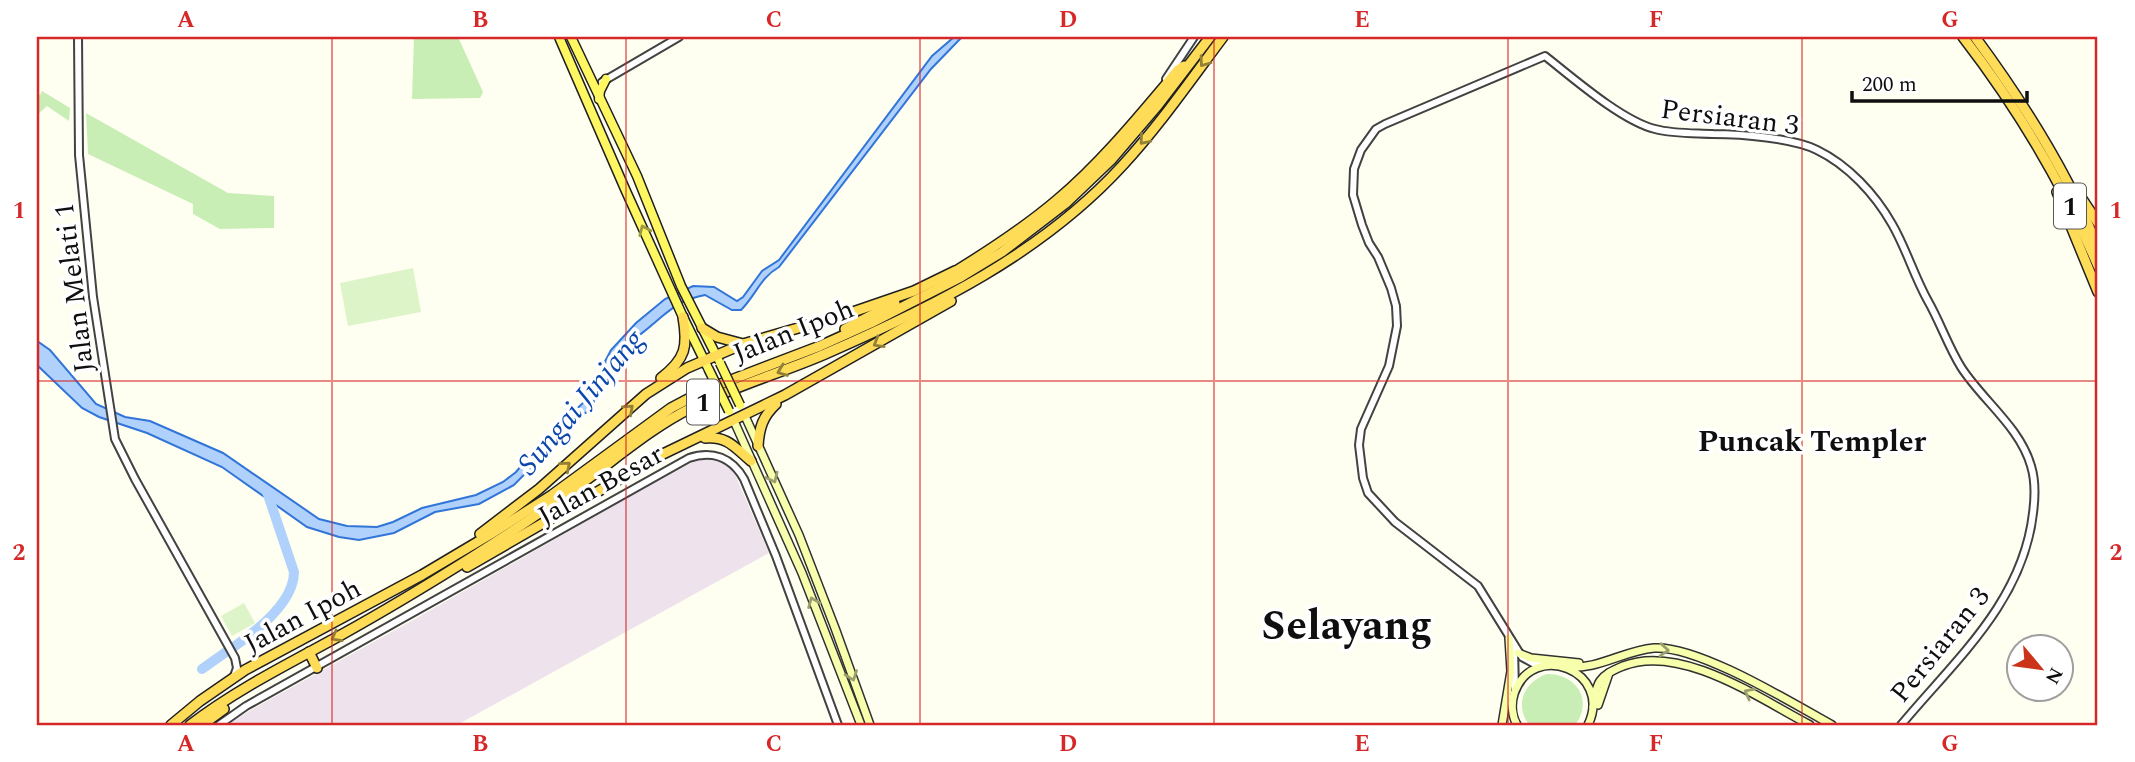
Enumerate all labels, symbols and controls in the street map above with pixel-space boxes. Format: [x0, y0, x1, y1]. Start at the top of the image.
text: A [177, 3, 195, 38]
text: B [472, 3, 488, 38]
text: C [766, 3, 782, 38]
text: D [1059, 3, 1077, 38]
text: E [1354, 3, 1370, 38]
text: F [1649, 3, 1663, 38]
text: G [1941, 3, 1959, 38]
one-way arrow [1200, 54, 1213, 67]
scale bar [1852, 60, 2026, 104]
text: 200 m [1862, 69, 1917, 101]
street label: Persiaran 3 [1658, 88, 1801, 147]
one-way arrow [1139, 133, 1152, 145]
road number: 1 [2054, 183, 2086, 228]
text: 1 [13, 194, 25, 229]
text: 1 [2110, 194, 2122, 229]
street label: Jalan Melati 1 [43, 200, 106, 375]
one-way arrow [638, 225, 652, 237]
street label: Jalan Ipoh [727, 288, 861, 375]
water label: Sungai Jinjang [506, 318, 657, 486]
one-way arrow [873, 334, 886, 347]
one-way arrow [776, 362, 788, 376]
road number: 1 [687, 380, 719, 424]
one-way arrow [621, 405, 634, 417]
district label: Puncak Templer [1698, 419, 1927, 465]
street label: Jalan Besar [530, 433, 672, 538]
one-way arrow [557, 462, 570, 474]
one-way arrow [764, 471, 778, 483]
text: 2 [13, 536, 26, 571]
text: 2 [2110, 536, 2123, 571]
street label: Jalan Ipoh [236, 567, 369, 665]
street label: Persiaran 3 [1880, 577, 2001, 712]
district label: Selayang [1262, 595, 1432, 658]
one-way arrow [808, 597, 822, 609]
one-way arrow [331, 629, 344, 643]
north arrow [2006, 632, 2076, 702]
one-way arrow [1659, 642, 1670, 657]
text: N [2037, 662, 2070, 689]
one-way arrow [844, 670, 858, 682]
one-way arrow [1744, 688, 1757, 702]
text: A [177, 727, 195, 762]
text: B [472, 727, 488, 762]
text: C [766, 727, 782, 762]
text: D [1059, 727, 1077, 762]
text: E [1354, 727, 1370, 762]
text: F [1649, 727, 1663, 762]
text: G [1941, 727, 1959, 762]

